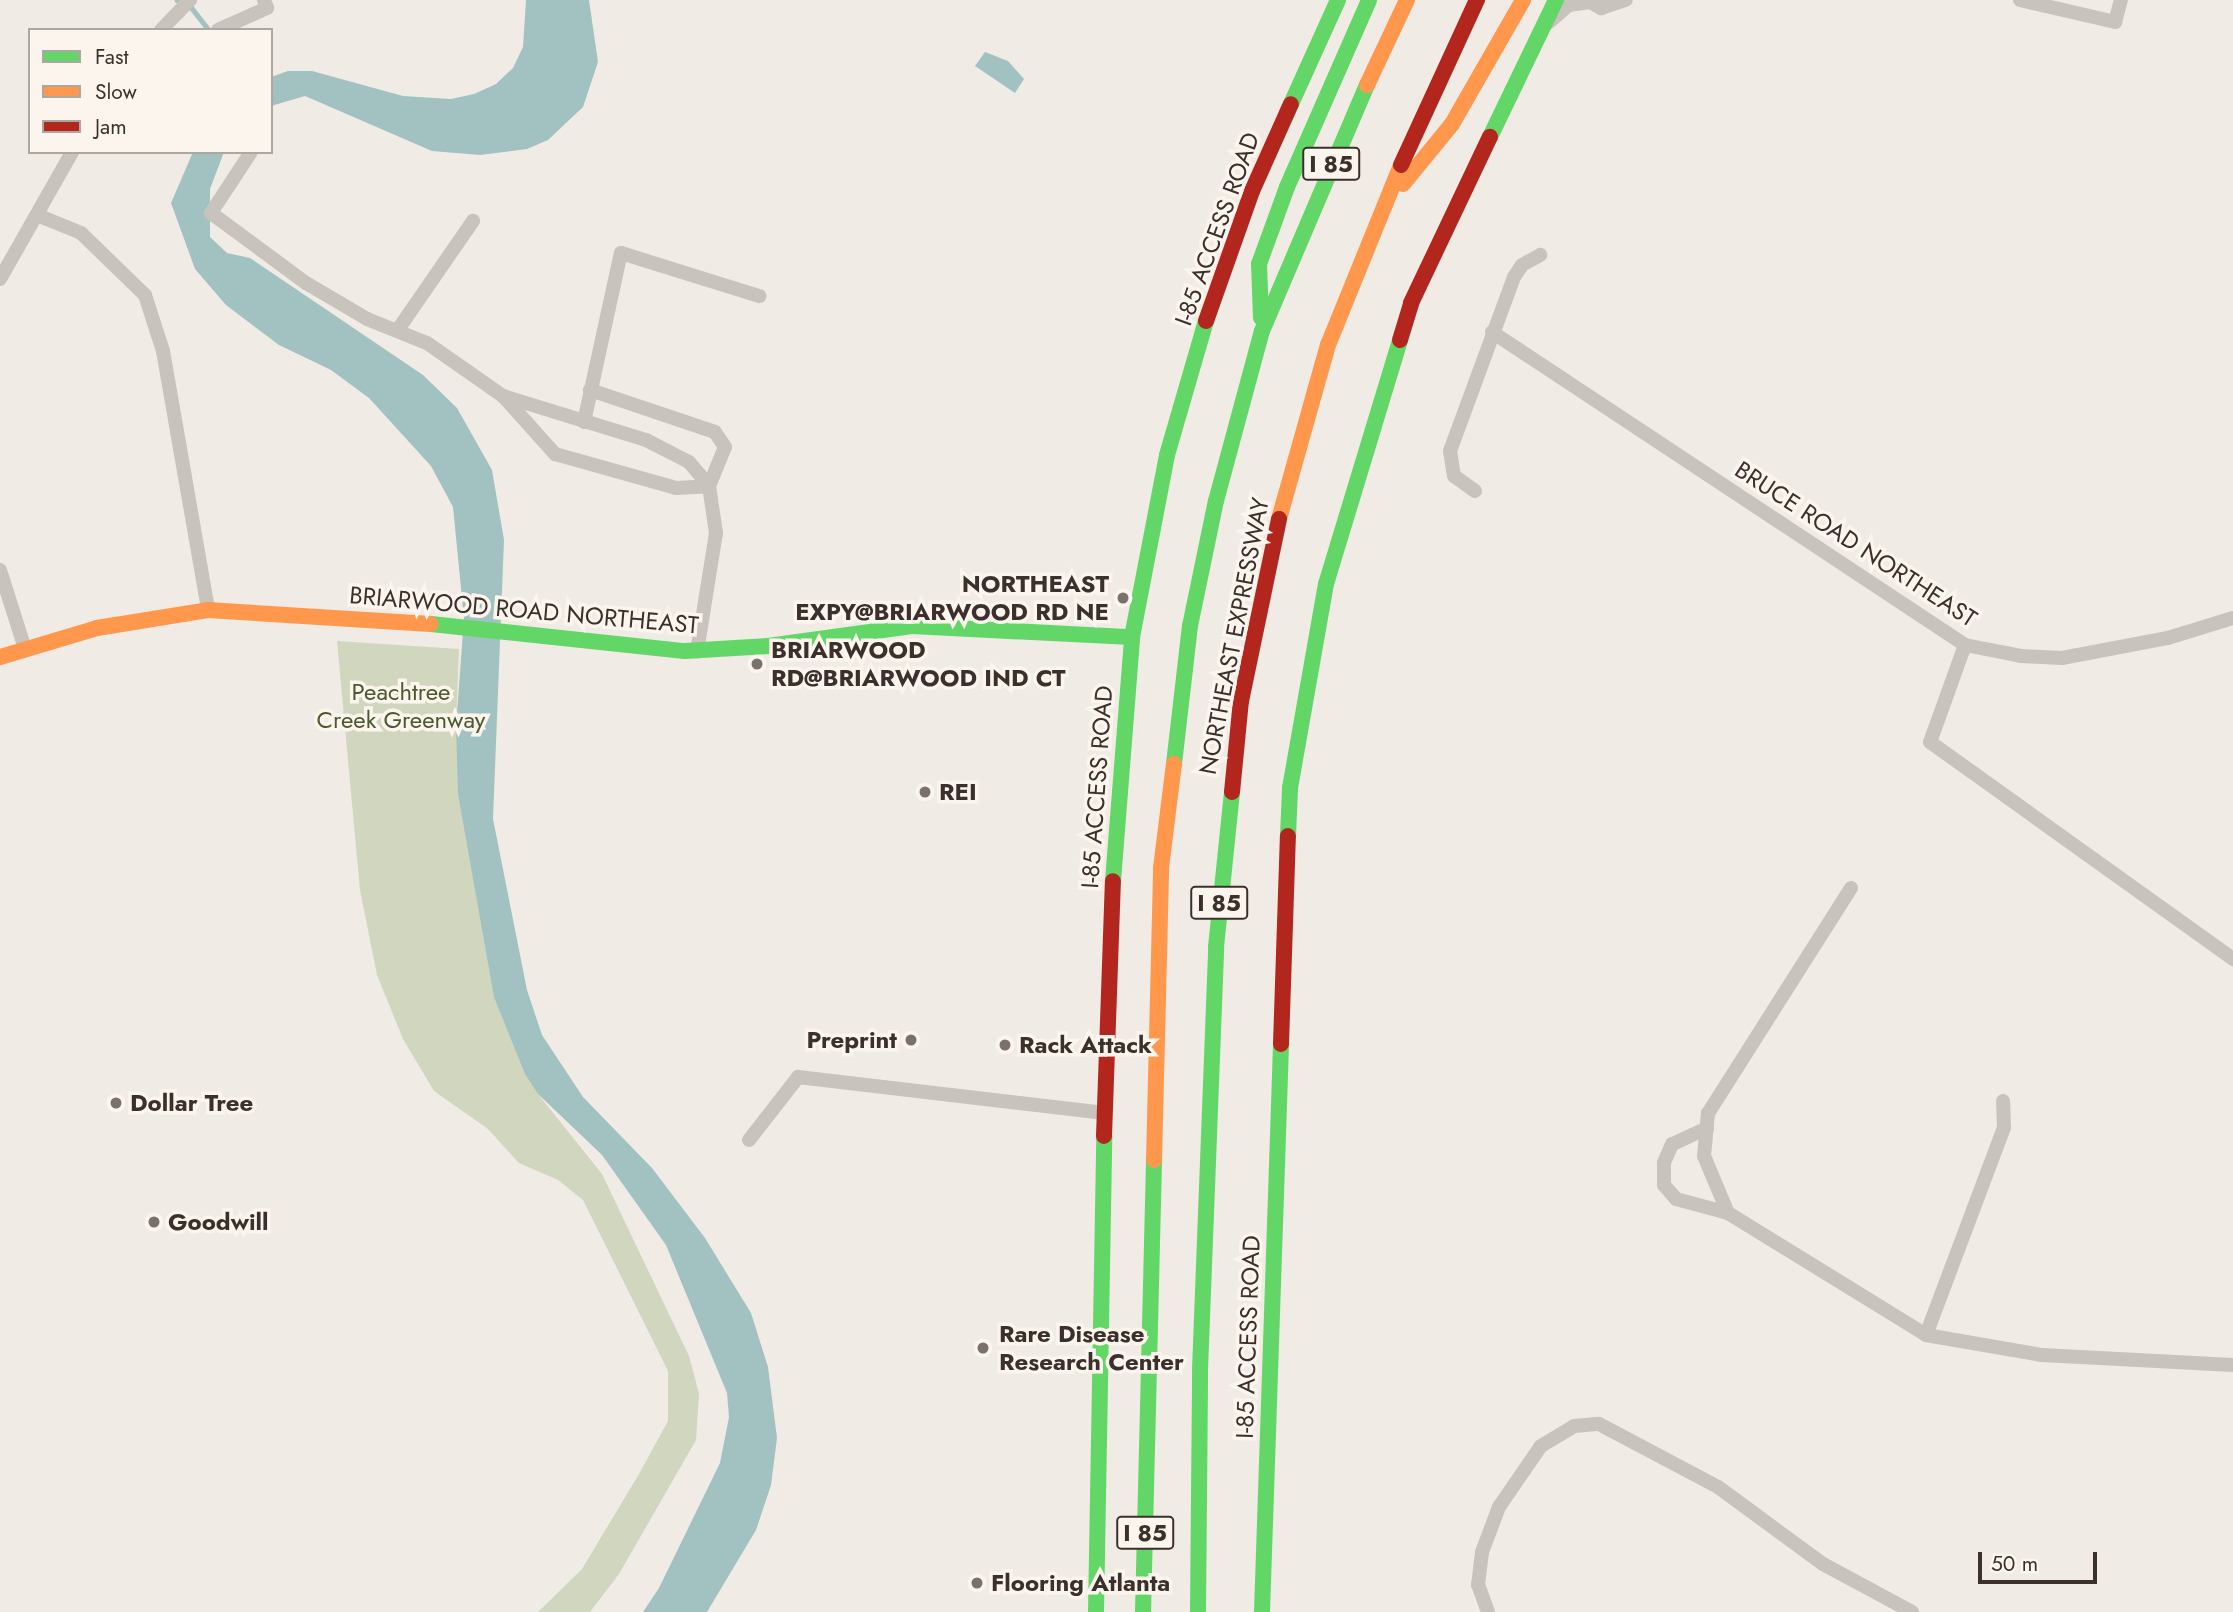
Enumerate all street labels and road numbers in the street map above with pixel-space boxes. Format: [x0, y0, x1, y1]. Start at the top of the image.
street label: I-85 ACCESS ROAD [1169, 129, 1265, 329]
road number: I 85 [1301, 144, 1361, 183]
street label: BRUCE ROAD NORTHEAST [1730, 455, 1982, 633]
street label: NORTHEAST EXPRESSWAY [1193, 495, 1275, 777]
street label: BRIARWOOD ROAD NORTHEAST [348, 580, 700, 640]
street label: I-85 ACCESS ROAD [1076, 685, 1118, 889]
road number: I 85 [1189, 884, 1249, 922]
street label: I-85 ACCESS ROAD [1230, 1235, 1266, 1439]
road number: I 85 [1115, 1514, 1175, 1552]

